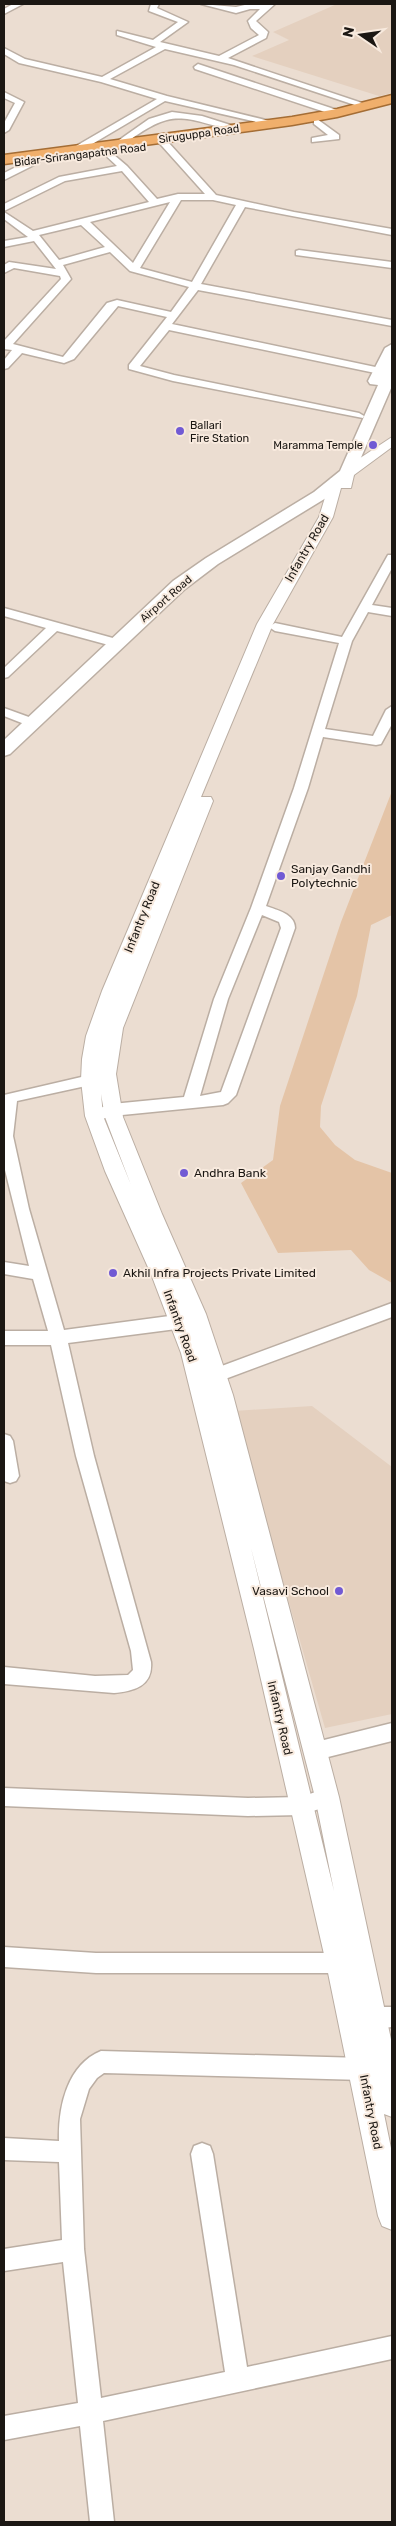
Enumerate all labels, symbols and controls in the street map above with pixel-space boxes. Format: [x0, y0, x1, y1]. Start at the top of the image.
north arrow [336, 10, 386, 60]
text: N [339, 25, 358, 39]
street label: Siruguppa Road [158, 122, 240, 146]
street label: Bidar-Srirangapatna Road [13, 140, 147, 170]
place label: Ballari Fire Station [190, 419, 249, 445]
marker: Ballari Fire Station [174, 425, 186, 437]
place label: Maramma Temple [273, 439, 363, 452]
marker: Maramma Temple [367, 439, 379, 451]
street label: Infantry Road [282, 512, 332, 584]
street label: Airport Road [137, 573, 195, 625]
place label: Sanjay Gandhi Polytechnic [291, 862, 371, 890]
marker: Sanjay Gandhi Polytechnic [275, 870, 287, 882]
street label: Infantry Road [121, 879, 163, 955]
place label: Andhra Bank [194, 1166, 267, 1180]
marker: Andhra Bank [178, 1167, 190, 1179]
place label: Akhil Infra Projects Private Limited [123, 1266, 316, 1280]
marker: Akhil Infra Projects Private Limited [107, 1267, 119, 1279]
street label: Infantry Road [160, 1288, 200, 1364]
place label: Vasavi School [252, 1584, 329, 1598]
marker: Vasavi School [333, 1585, 345, 1597]
street label: Infantry Road [265, 1680, 295, 1756]
street label: Infantry Road [357, 2073, 385, 2151]

